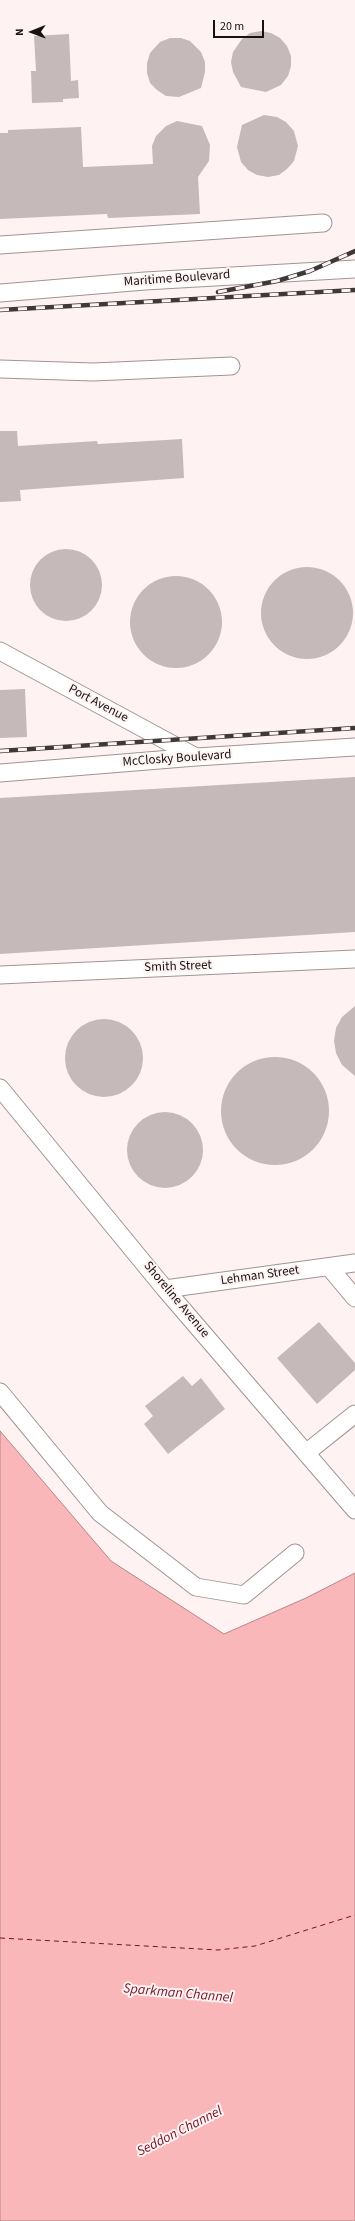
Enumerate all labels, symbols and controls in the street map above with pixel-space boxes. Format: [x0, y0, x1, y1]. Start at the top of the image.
north arrow [12, 12, 52, 52]
scale bar [215, 12, 266, 38]
text: 20 m [220, 18, 244, 35]
text: N [12, 28, 27, 36]
street label: Maritime Boulevard [123, 267, 231, 291]
street label: Port Avenue [65, 682, 131, 726]
street label: McClosky Boulevard [122, 747, 232, 771]
street label: Smith Street [144, 958, 212, 976]
street label: Shoreline Avenue [140, 1259, 212, 1341]
street label: Lehman Street [220, 1263, 300, 1289]
water label: Sparkman Channel [123, 1981, 233, 2007]
water label: Seddon Channel [135, 2103, 225, 2161]

